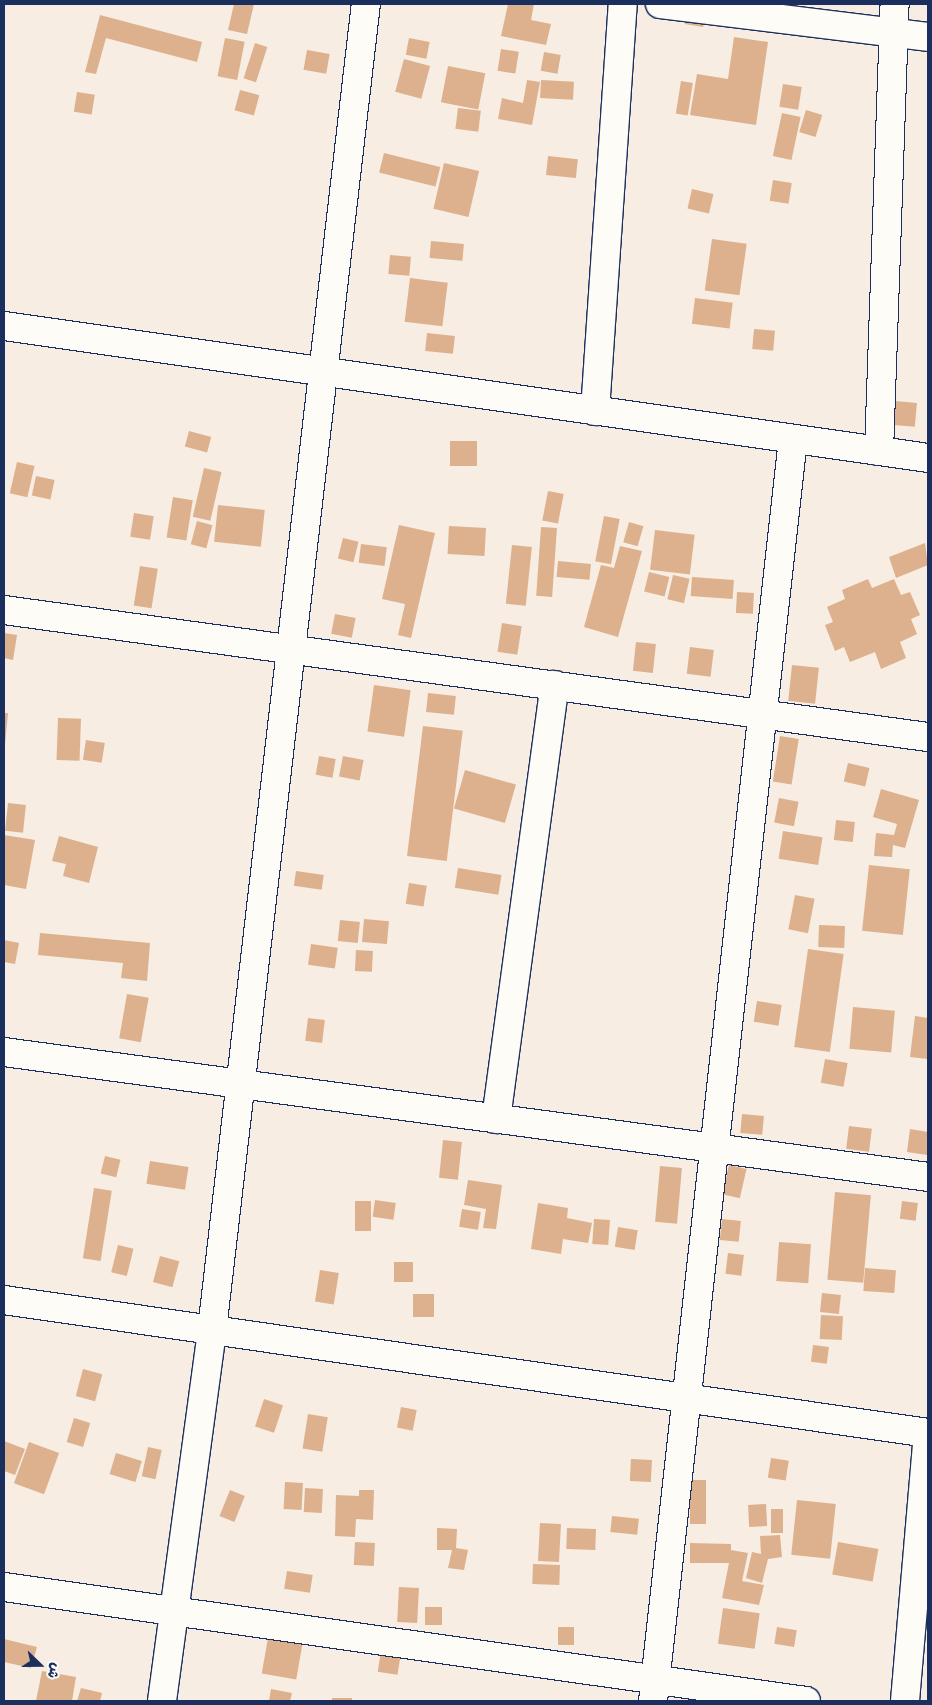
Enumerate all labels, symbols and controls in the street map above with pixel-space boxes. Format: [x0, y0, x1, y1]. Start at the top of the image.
north arrow [15, 1640, 65, 1690]
text: ش [43, 1660, 65, 1681]

